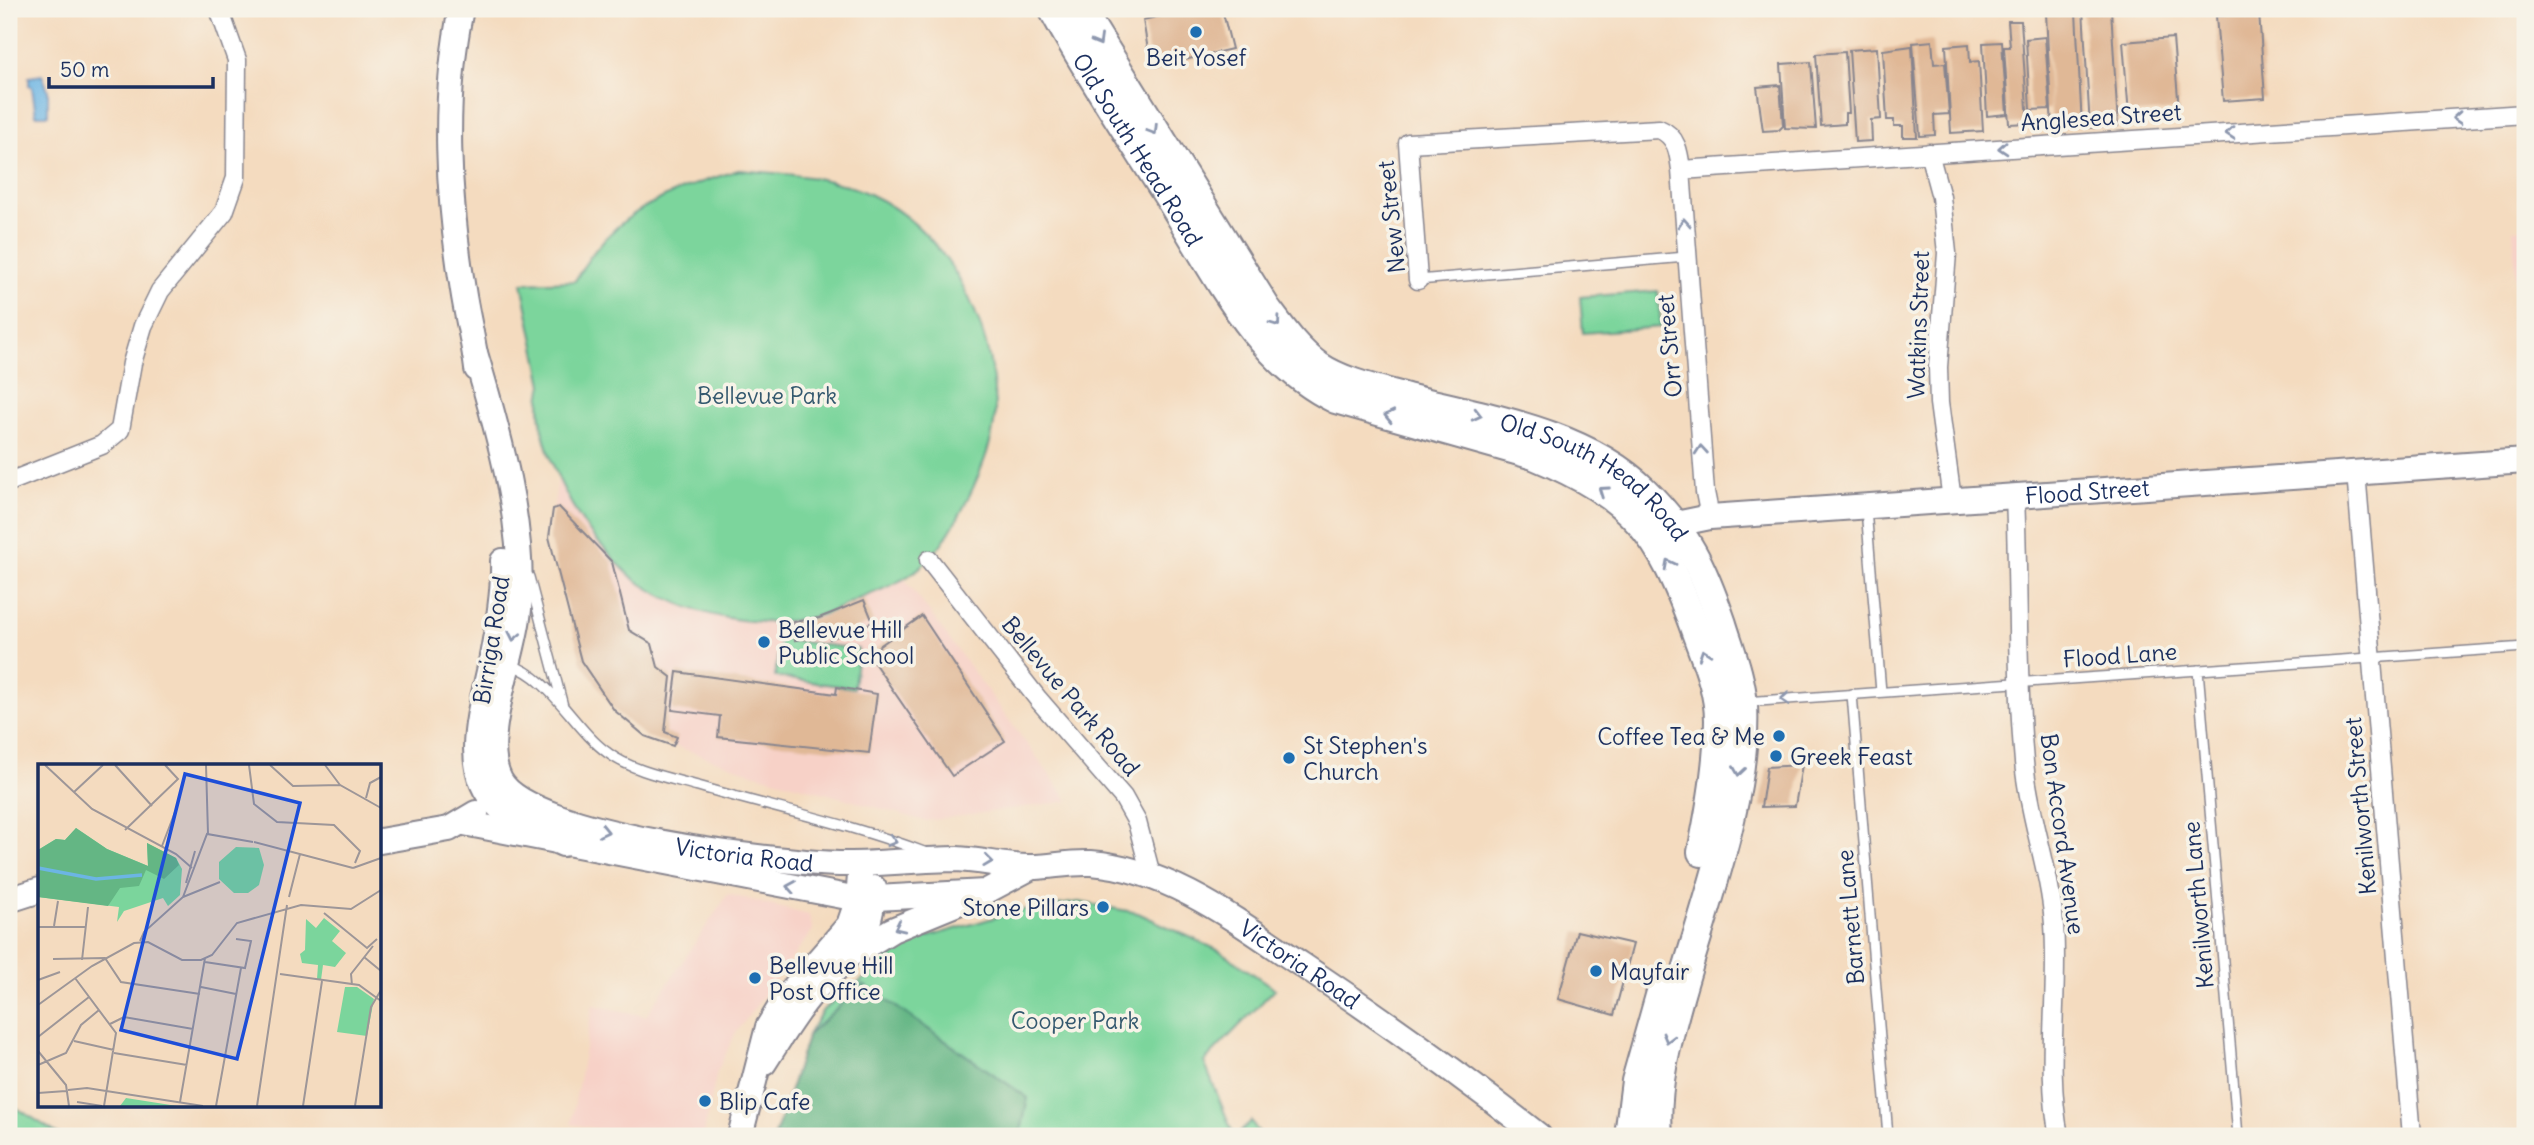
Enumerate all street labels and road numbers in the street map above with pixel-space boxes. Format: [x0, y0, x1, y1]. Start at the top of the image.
street label: Old South Head Road [1067, 47, 1209, 251]
street label: Anglesea Street [2020, 97, 2183, 137]
street label: New Street [1371, 159, 1411, 275]
street label: Watkins Street [1901, 250, 1935, 400]
street label: Orr Street [1650, 293, 1688, 399]
street label: Old South Head Road [1497, 407, 1695, 546]
street label: Flood Street [2024, 472, 2151, 510]
street label: Birriga Road [467, 574, 515, 706]
street label: Bellevue Park Road [996, 610, 1146, 782]
street label: Flood Lane [2062, 637, 2178, 673]
street label: Kenilworth Street [2338, 716, 2382, 896]
street label: Bon Accord Avenue [2035, 732, 2091, 936]
street label: Kenilworth Lane [2176, 820, 2220, 990]
street label: Victoria Road [673, 831, 814, 877]
street label: Barnett Lane [1830, 848, 1870, 986]
street label: Victoria Road [1234, 913, 1366, 1015]

